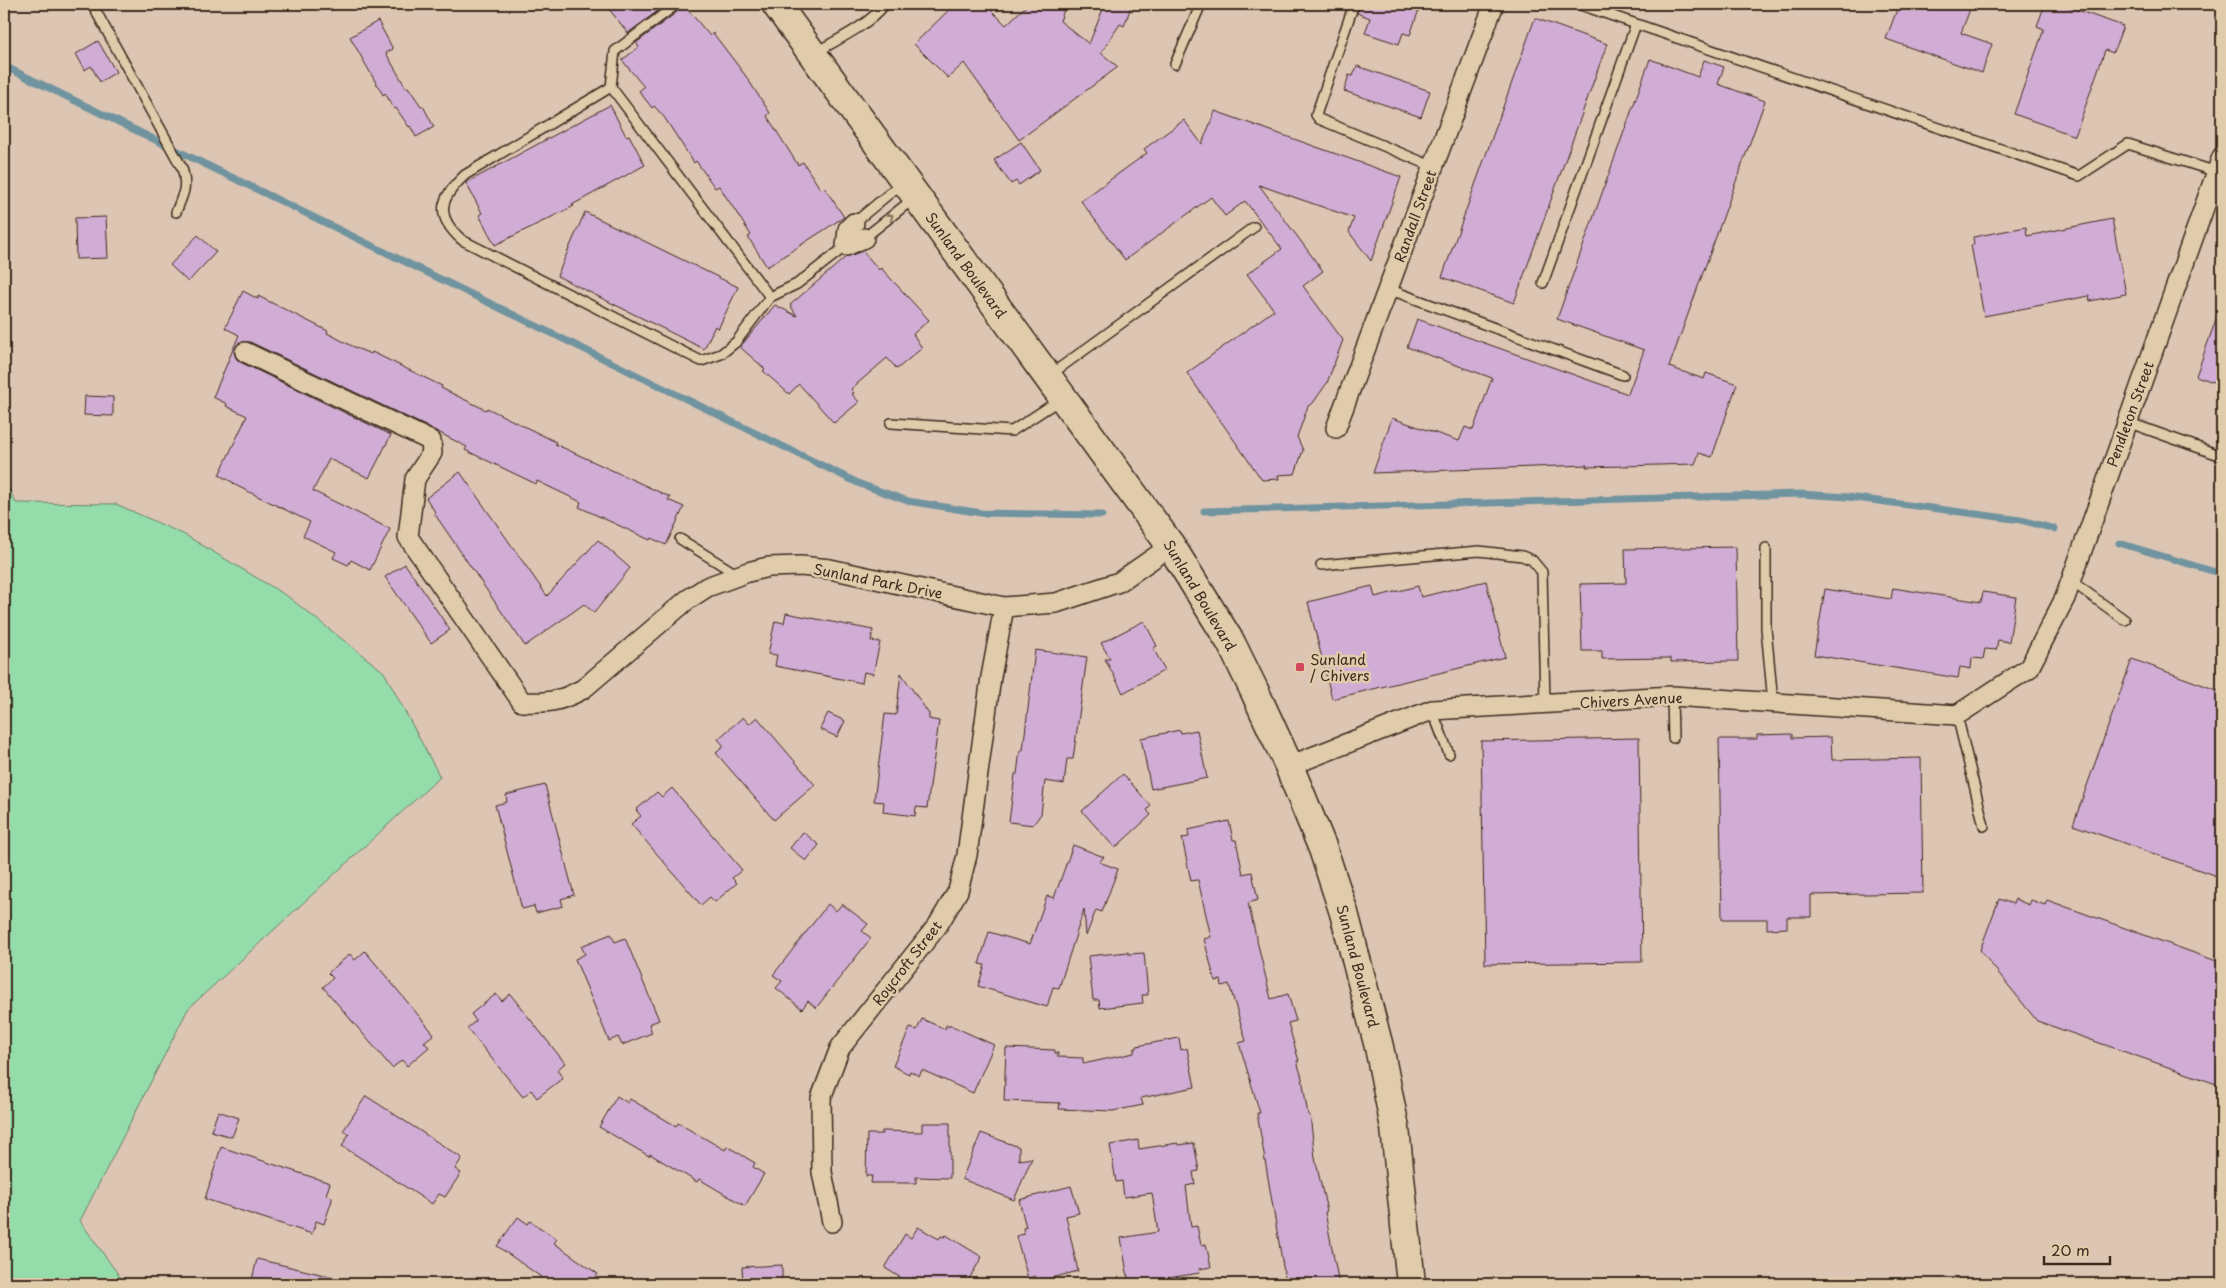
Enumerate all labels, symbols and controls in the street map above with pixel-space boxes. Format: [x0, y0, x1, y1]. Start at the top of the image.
street label: Randall Street [1389, 167, 1442, 265]
street label: Sunland Boulevard [920, 208, 1012, 323]
one-way arrow [885, 214, 894, 223]
street label: Pendleton Street [2101, 358, 2159, 470]
street label: Sunland Boulevard [1158, 535, 1242, 655]
street label: Sunland Park Drive [812, 558, 944, 604]
place label: Sunland / Chivers [1310, 649, 1369, 686]
marker: Sunland / Chivers [1294, 661, 1306, 673]
street label: Chivers Avenue [1579, 687, 1683, 713]
street label: Sunland Boulevard [1331, 902, 1385, 1030]
street label: Roycroft Street [867, 916, 947, 1010]
scale bar [2044, 1233, 2110, 1265]
text: 20 m [2051, 1238, 2090, 1261]

